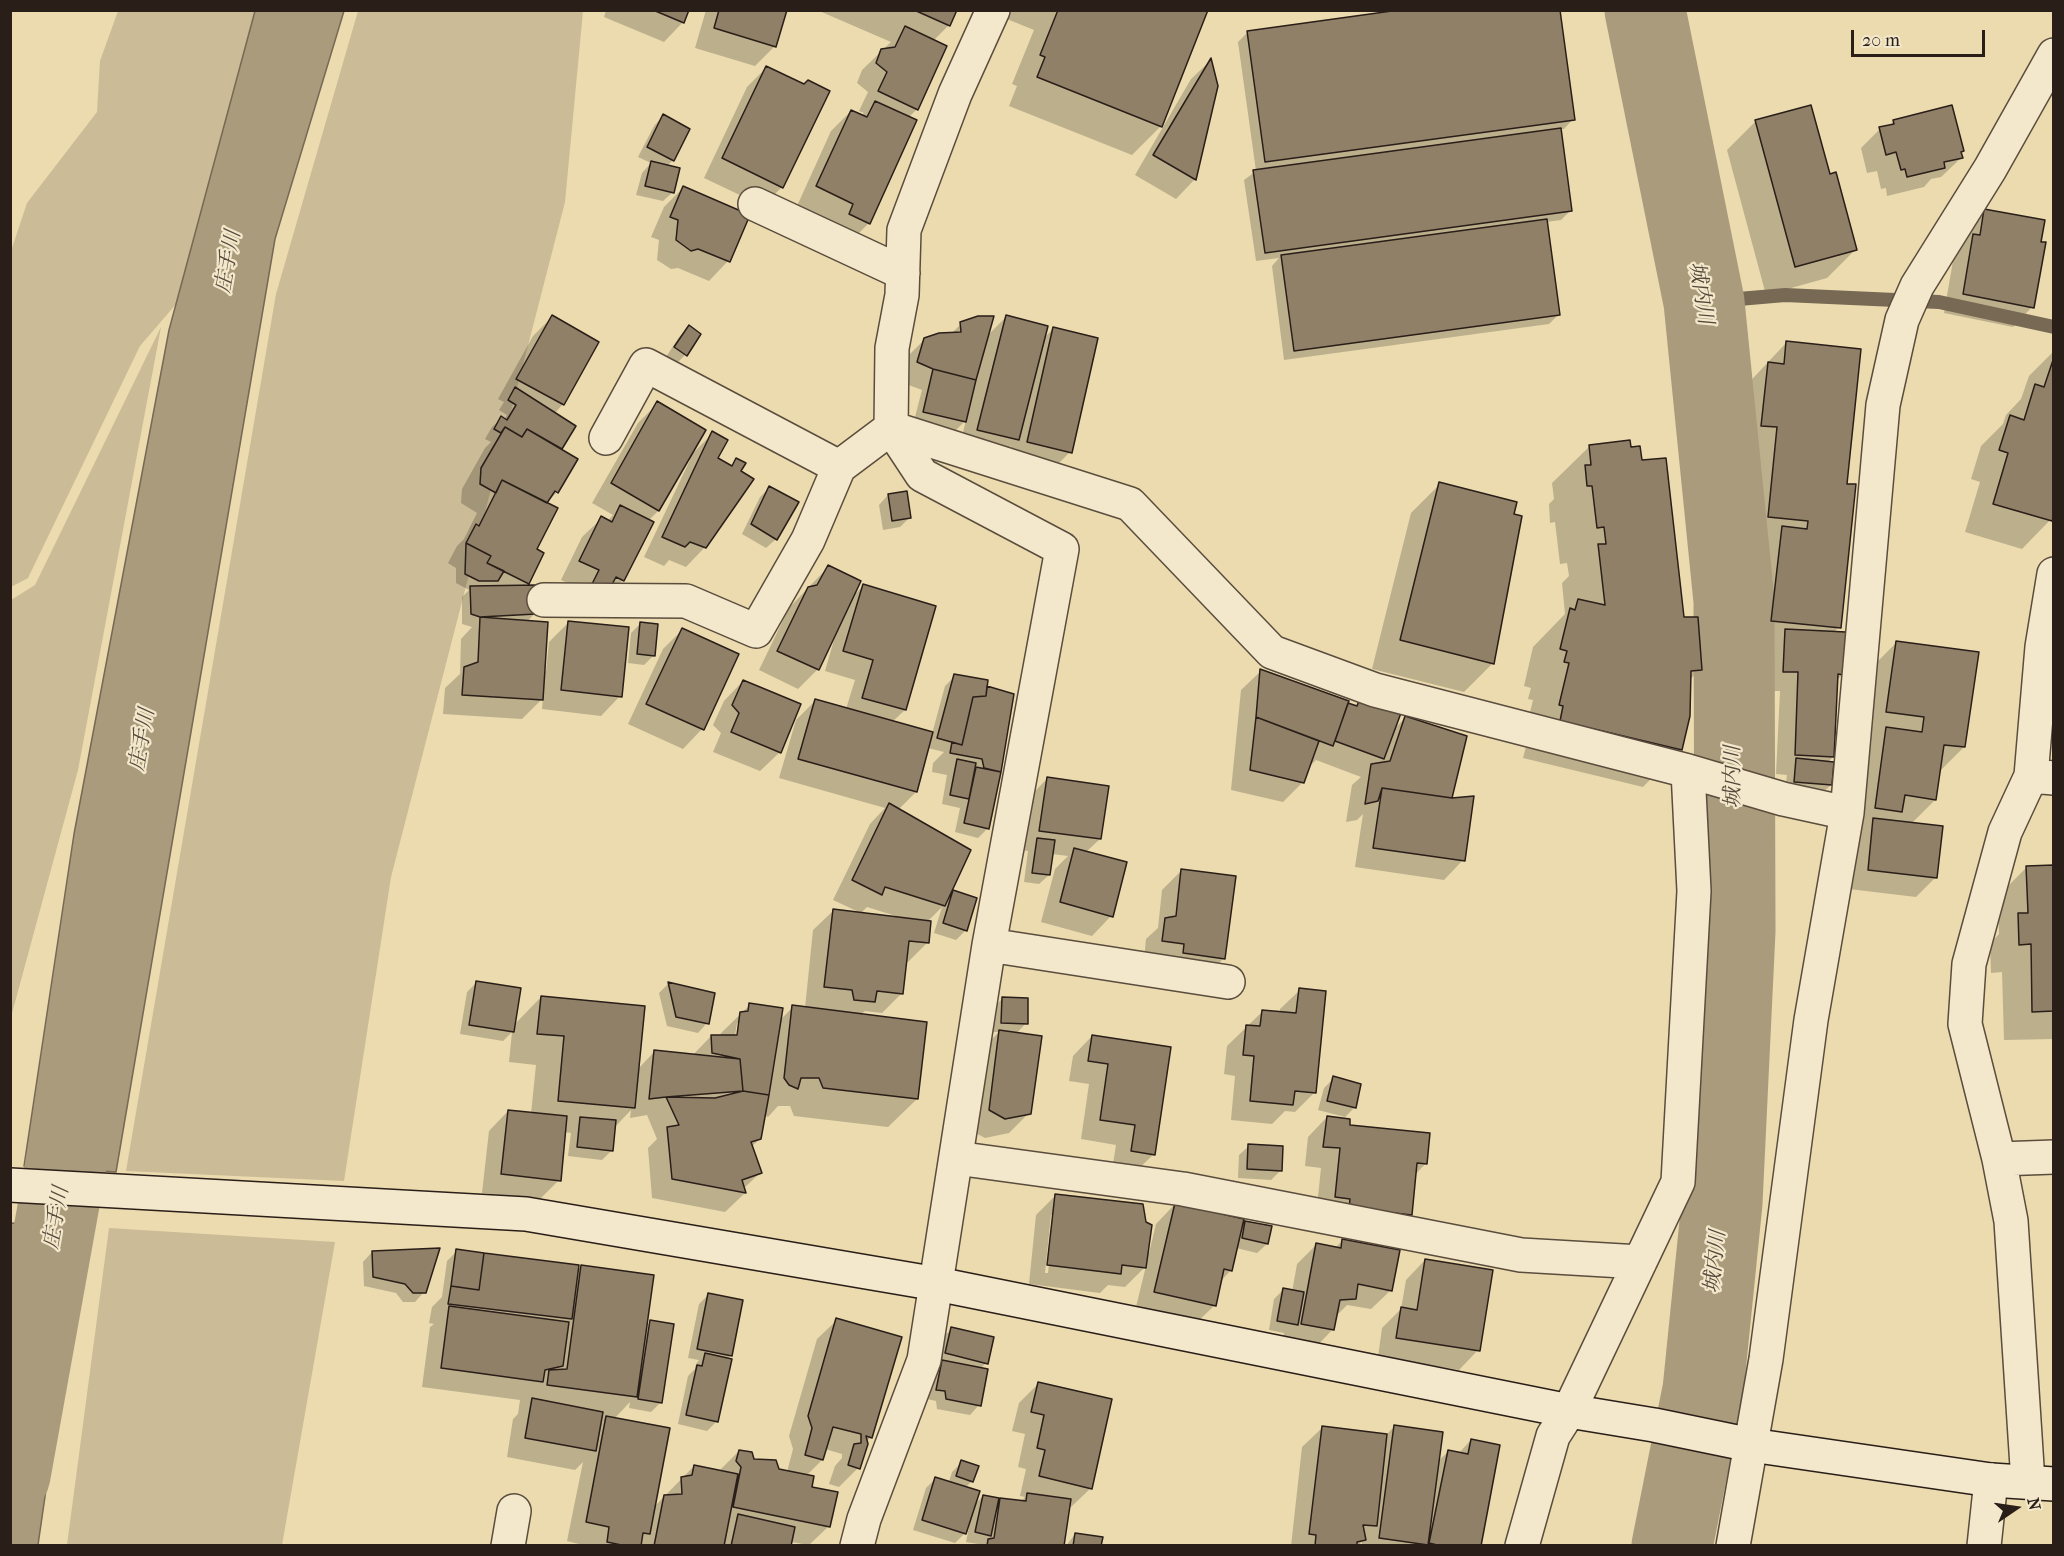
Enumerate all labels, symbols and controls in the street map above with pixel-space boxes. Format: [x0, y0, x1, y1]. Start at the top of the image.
scale bar [1854, 18, 1988, 56]
text: 20 m [1862, 30, 1900, 51]
water label: 庄手川 [211, 229, 247, 295]
water label: 城内川 [1683, 260, 1717, 326]
water label: 庄手川 [125, 707, 161, 773]
water label: 城内川 [1721, 746, 1747, 808]
water label: 庄手川 [39, 1185, 75, 1251]
water label: 城内川 [1700, 1229, 1732, 1295]
north arrow [1986, 1478, 2046, 1538]
text: N [2023, 1496, 2045, 1512]

